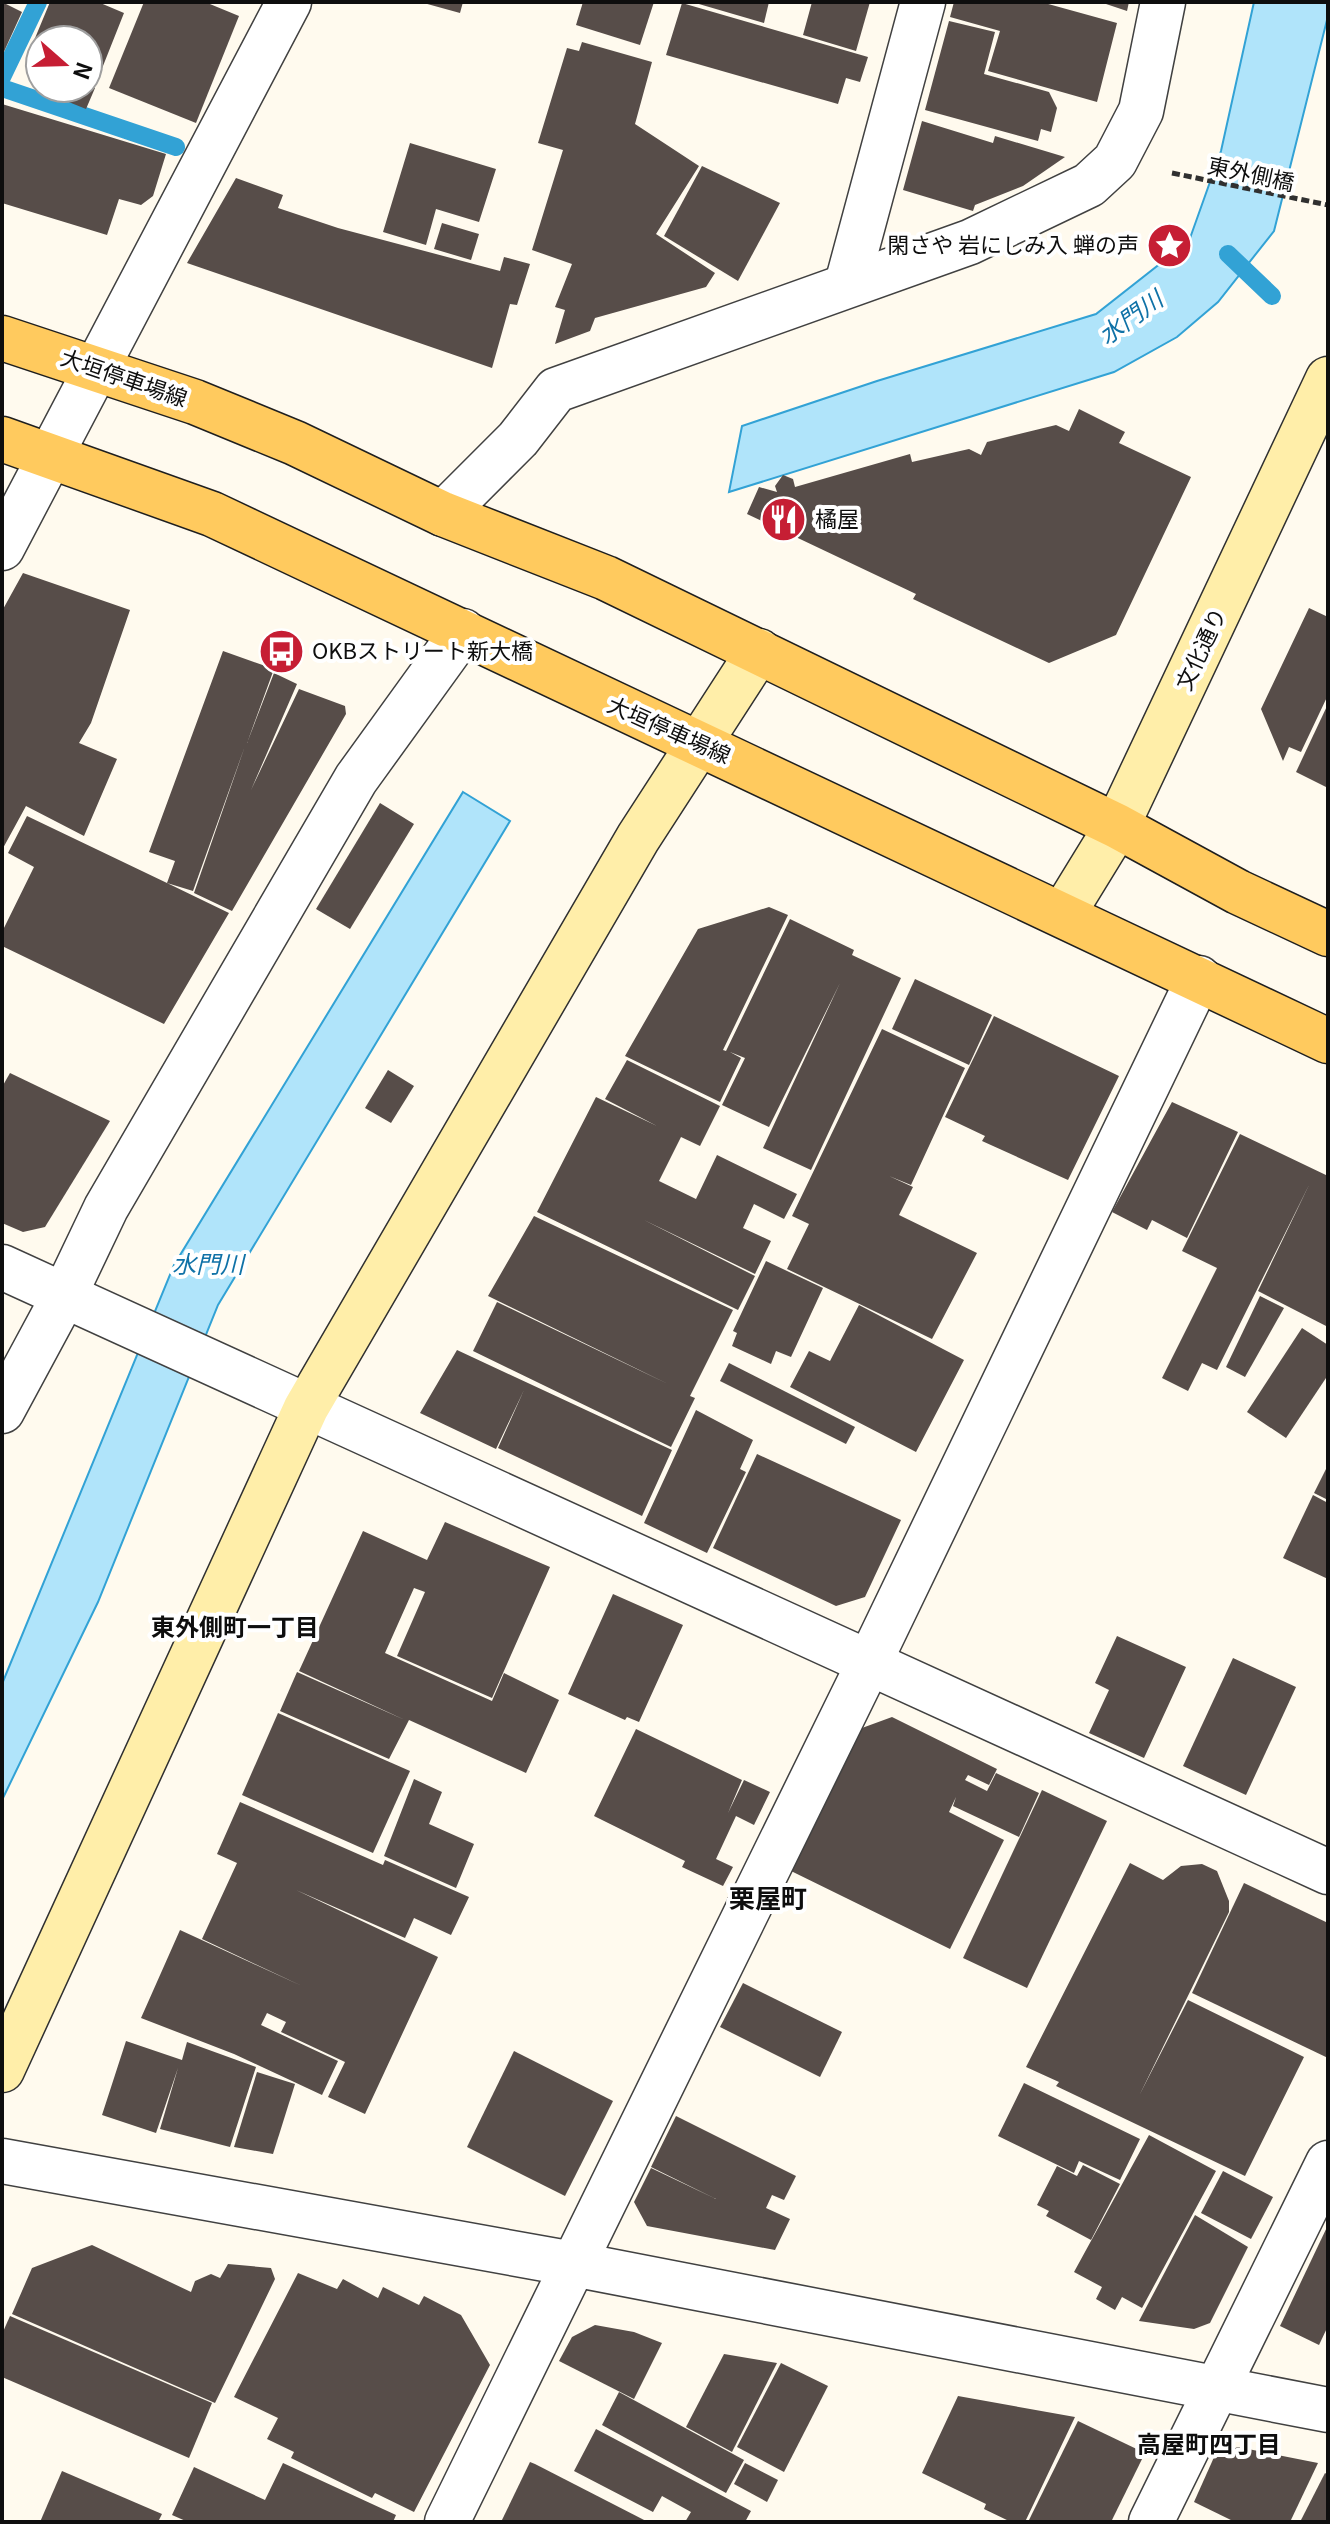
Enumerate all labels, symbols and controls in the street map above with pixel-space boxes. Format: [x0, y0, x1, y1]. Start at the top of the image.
north arrow [24, 24, 104, 104]
text: N [67, 58, 103, 85]
street label: 東外側橋 [1205, 147, 1298, 197]
place icon: 閑さや 岩にしみ入 蝉の声 [1146, 221, 1194, 269]
place label: 閑さや 岩にしみ入 蝉の声 [887, 227, 1139, 259]
water label: 水門川 [1090, 279, 1171, 351]
street label: 大垣停車場線 [57, 339, 192, 413]
restaurant icon: 橘屋 [760, 495, 808, 543]
place label: 橘屋 [815, 501, 859, 533]
street label: 文化通り [1166, 602, 1232, 695]
bus stop icon: OKBストリート新大橋 [257, 627, 305, 675]
place label: OKBストリート新大橋 [312, 633, 533, 665]
street label: 大垣停車場線 [603, 687, 737, 770]
water label: 水門川 [172, 1245, 247, 1280]
district label: 東外側町一丁目 [151, 1608, 319, 1643]
district label: 栗屋町 [729, 1878, 807, 1915]
district label: 高屋町四丁目 [1137, 2425, 1281, 2460]

